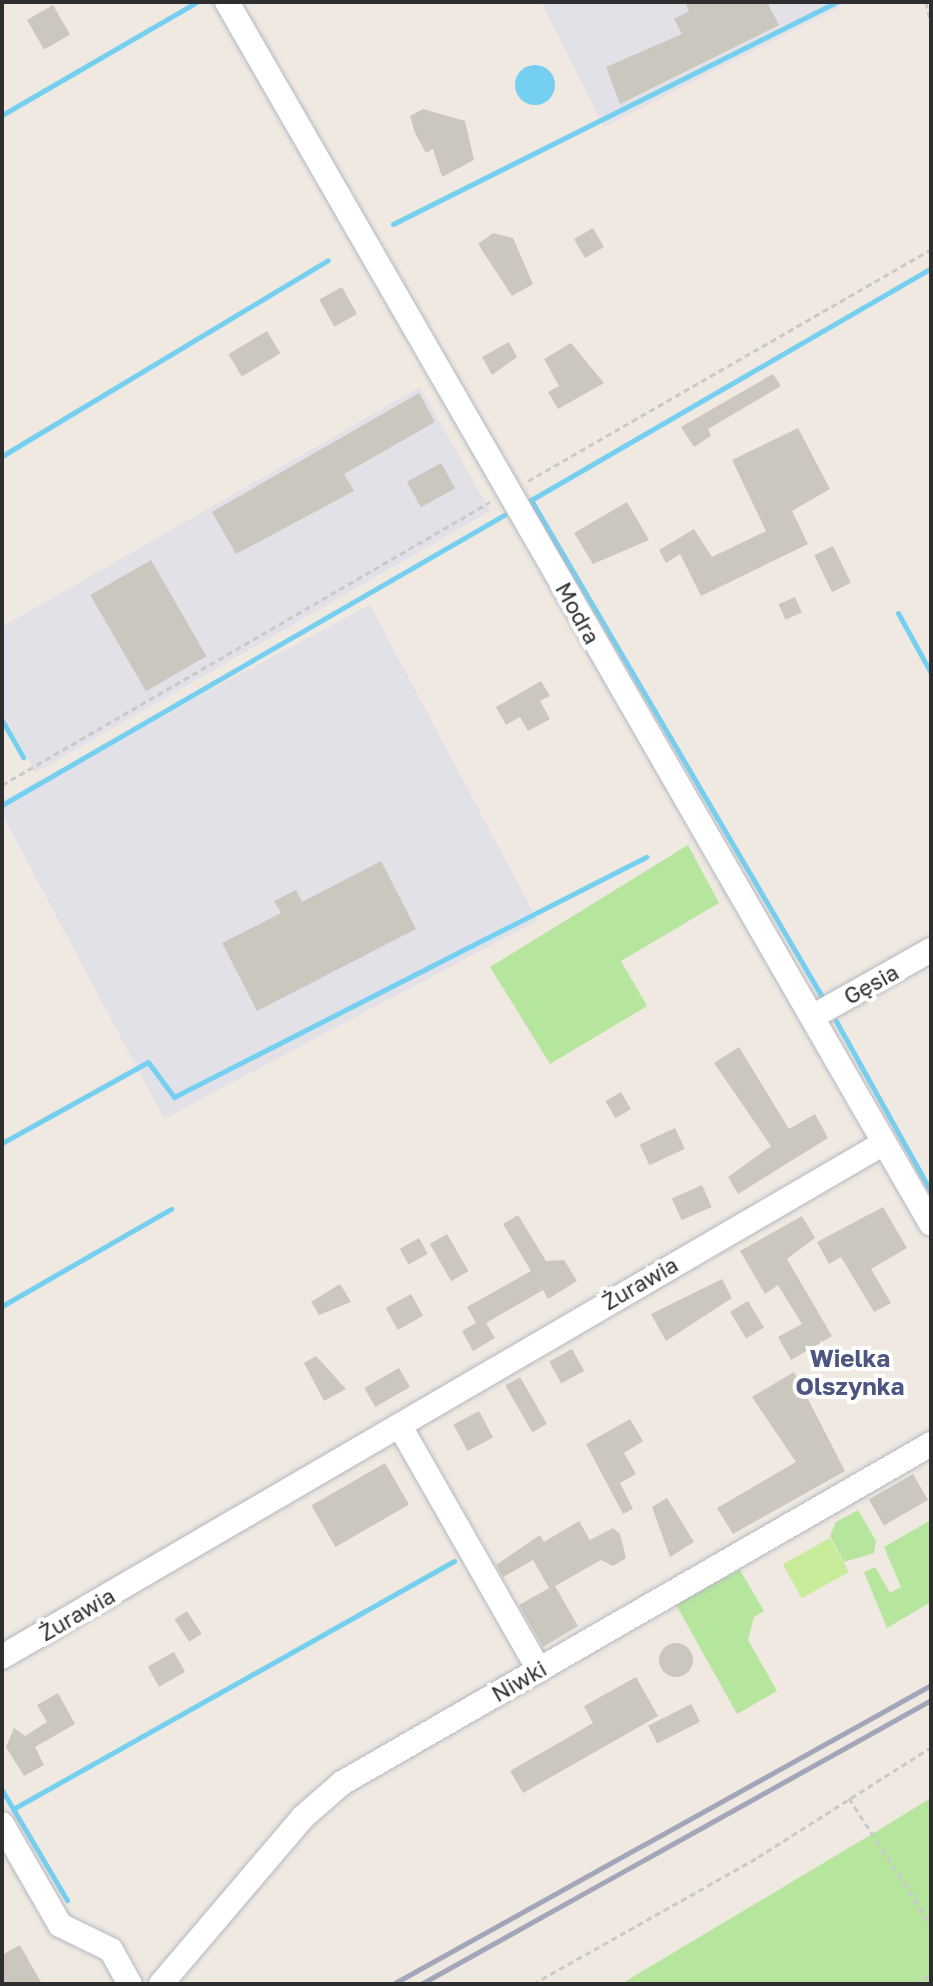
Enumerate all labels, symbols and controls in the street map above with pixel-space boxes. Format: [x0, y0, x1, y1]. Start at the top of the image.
street label: Modra [550, 578, 606, 648]
street label: Gęsia [839, 958, 903, 1010]
street label: Żurawia [598, 1251, 682, 1315]
district label: Wielka Olszynka [796, 1344, 904, 1400]
street label: Żurawia [35, 1582, 119, 1646]
street label: Niwki [487, 1655, 551, 1707]

